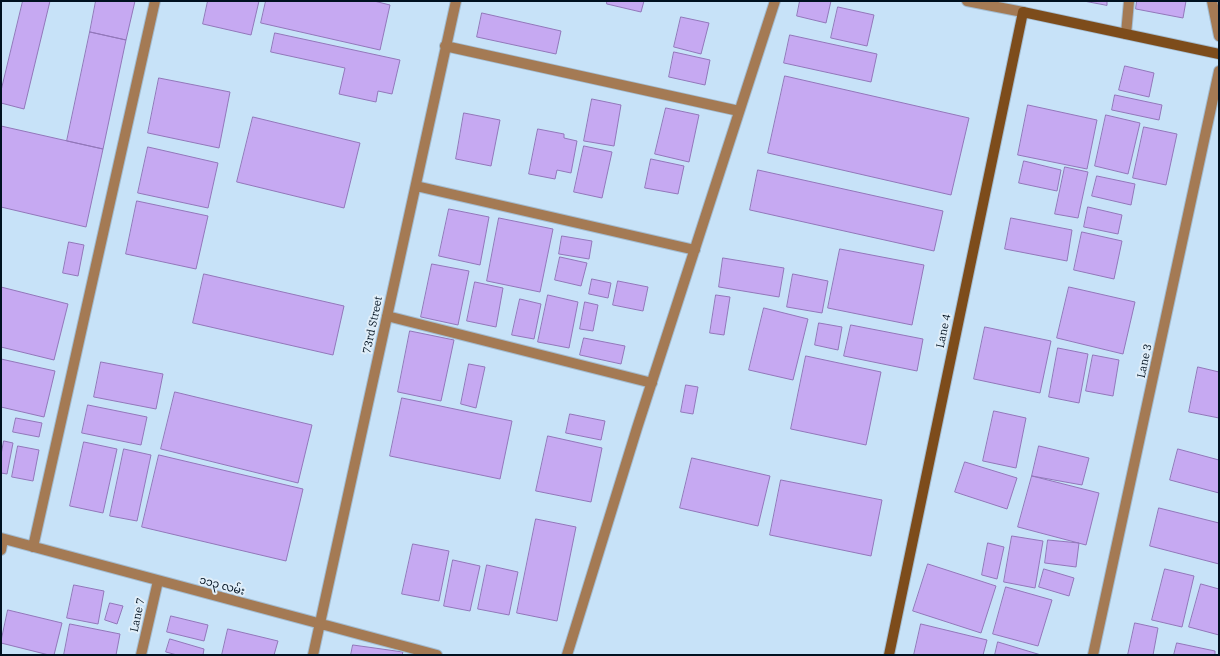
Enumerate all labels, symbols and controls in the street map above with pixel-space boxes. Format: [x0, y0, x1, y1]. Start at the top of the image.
street label: 73rd Street [360, 295, 386, 355]
street label: Lane 4 [934, 313, 954, 349]
street label: Lane 3 [1135, 343, 1155, 379]
street label: ၁၁၃ လမ်း [198, 574, 246, 598]
street label: Lane 7 [128, 597, 148, 633]

